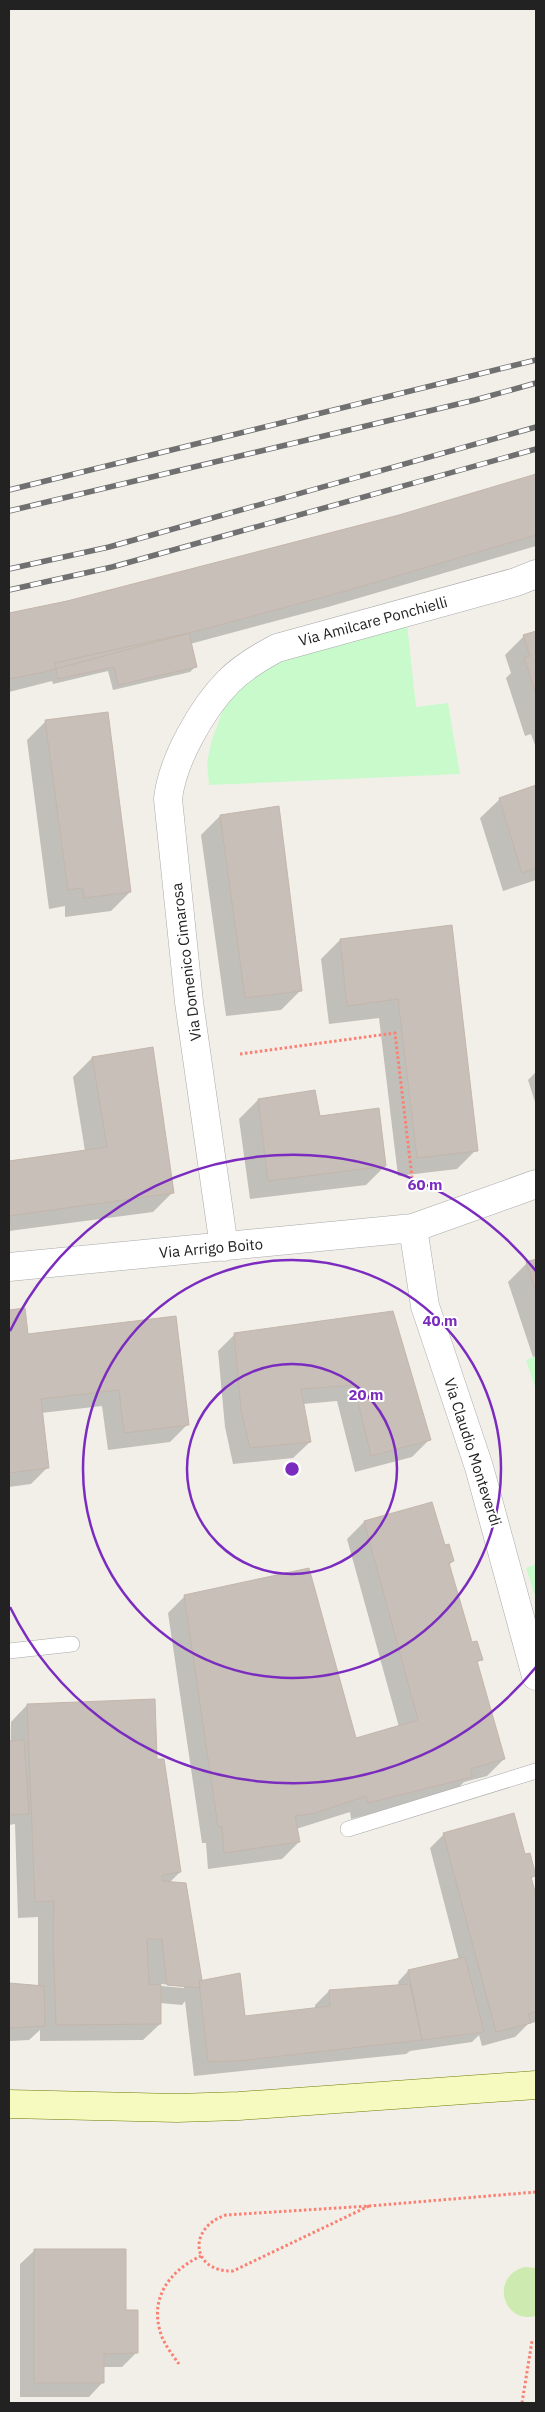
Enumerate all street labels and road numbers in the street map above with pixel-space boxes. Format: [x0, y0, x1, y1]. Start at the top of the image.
street label: Via Amilcare Ponchielli [296, 592, 450, 650]
street label: Via Domenico Cimarosa [167, 882, 205, 1042]
street label: Via Arrigo Boito [158, 1234, 264, 1262]
street label: Via Claudio Monteverdi [440, 1376, 506, 1528]

